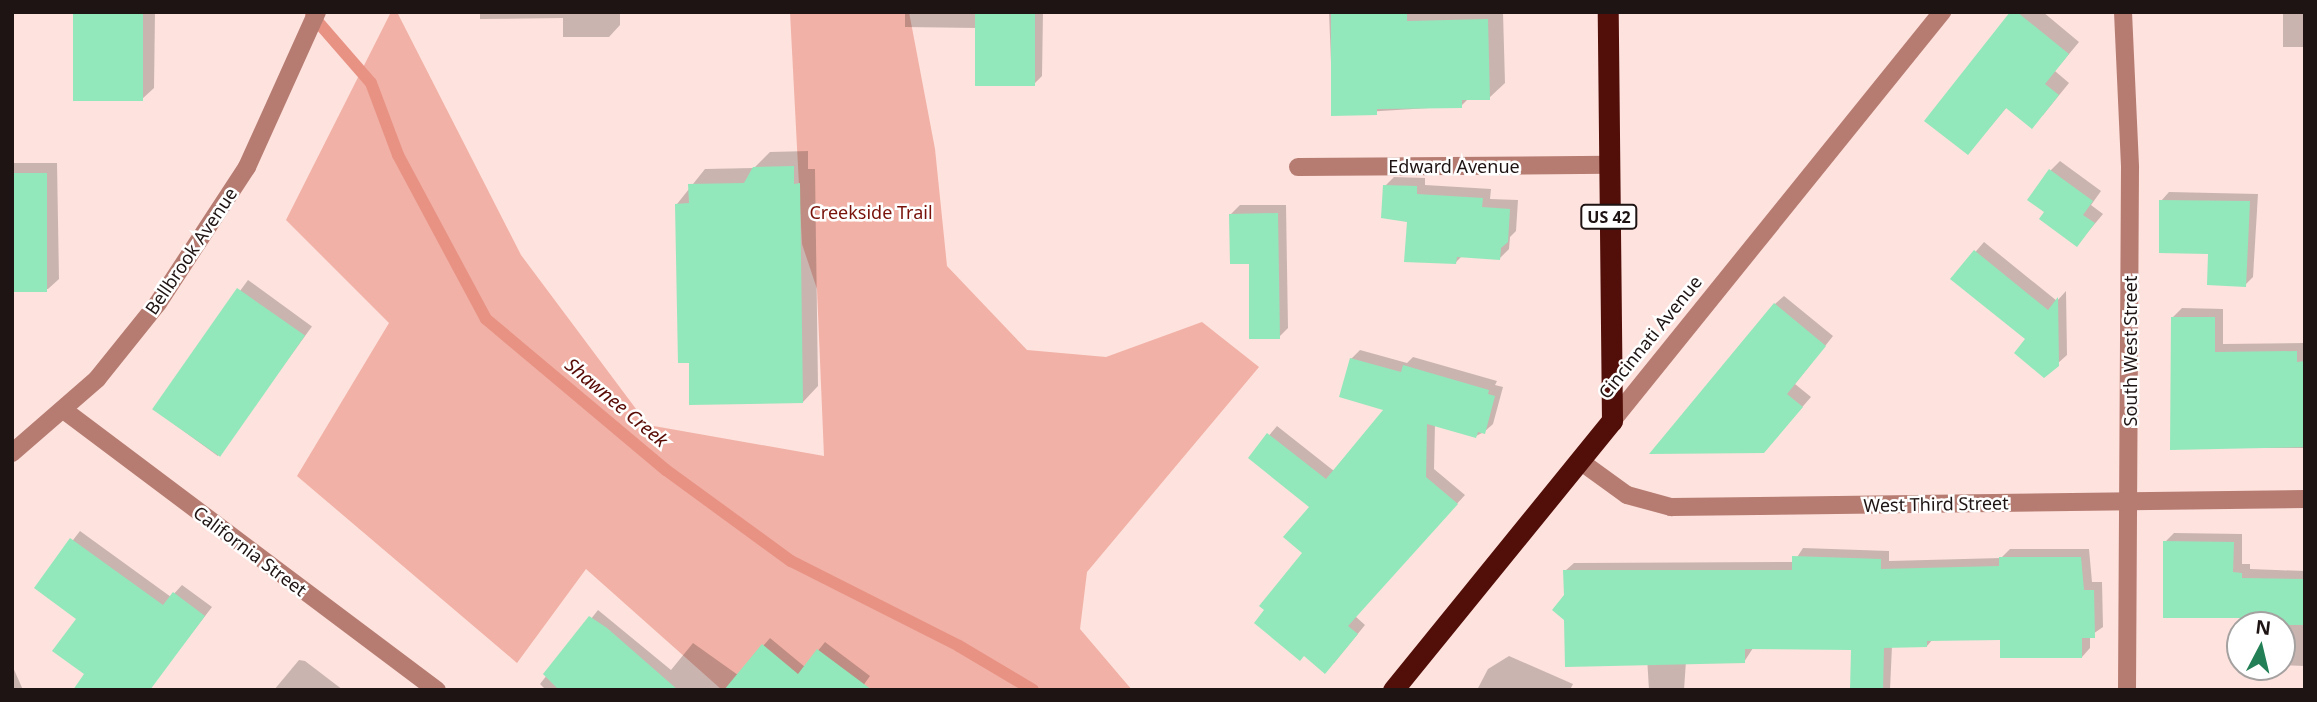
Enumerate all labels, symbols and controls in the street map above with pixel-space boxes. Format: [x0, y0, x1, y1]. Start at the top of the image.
street label: Edward Avenue [1388, 155, 1520, 177]
street label: Bellbrook Avenue [141, 183, 241, 319]
park label: Creekside Trail [809, 201, 933, 223]
road number: US 42 [1579, 204, 1639, 230]
street label: Cincinnati Avenue [1594, 271, 1706, 403]
street label: South West Street [2119, 276, 2141, 426]
water label: Shawnee Creek [560, 354, 672, 452]
street label: West Third Street [1863, 492, 2009, 516]
street label: California Street [189, 501, 311, 601]
north arrow [2226, 611, 2296, 681]
text: N [2254, 613, 2273, 641]

